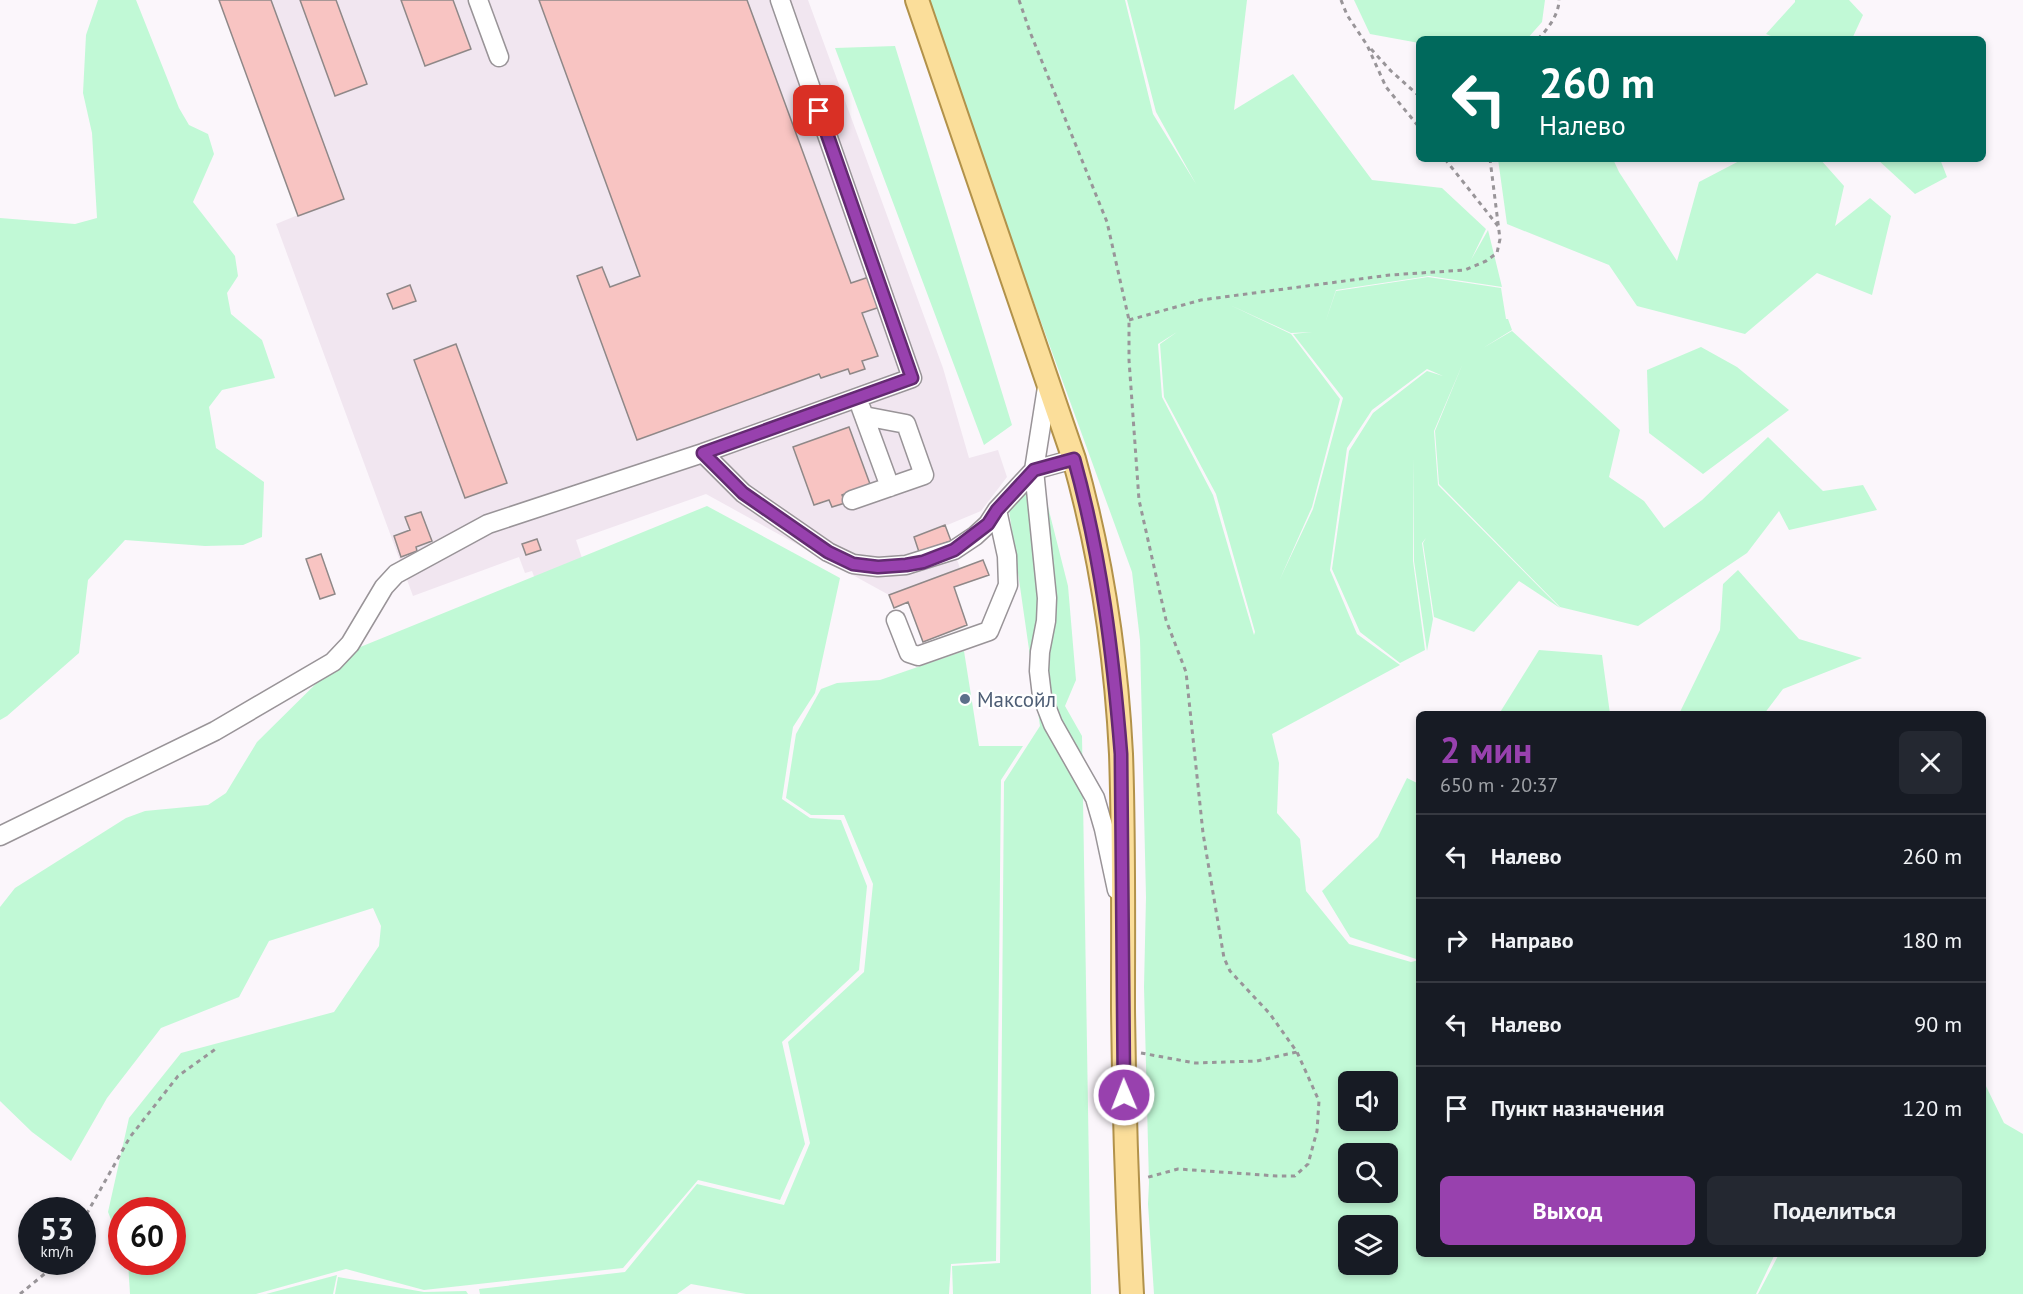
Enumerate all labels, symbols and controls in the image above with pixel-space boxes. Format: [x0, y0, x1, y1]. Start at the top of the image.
text: 260 m [1539, 55, 1655, 110]
icon: left [1440, 60, 1518, 138]
pin [793, 85, 844, 136]
icon: arrive [802, 94, 835, 127]
text: Налево [1539, 108, 1626, 142]
place label: Максойл [977, 686, 1056, 713]
marker: Максойл [958, 692, 972, 706]
text: 2 мин [1440, 726, 1532, 773]
button: close [1899, 731, 1962, 794]
text: 650 m · 20:37 [1440, 772, 1558, 798]
icon: left [1440, 840, 1473, 873]
text: Налево [1491, 842, 1562, 870]
text: 260 m [1902, 842, 1962, 870]
icon: right [1440, 924, 1473, 957]
text: Направо [1491, 926, 1574, 954]
text: 180 m [1902, 926, 1962, 954]
icon: left [1440, 1008, 1473, 1041]
text: Налево [1491, 1010, 1562, 1038]
text: 90 m [1914, 1010, 1962, 1038]
position arrow [1092, 1063, 1156, 1127]
map controls [1338, 1071, 1398, 1275]
button: sound [1338, 1071, 1398, 1131]
icon: arrive [1440, 1092, 1473, 1125]
text: Пункт назначения [1491, 1094, 1664, 1122]
text: 120 m [1902, 1094, 1962, 1122]
button: search [1338, 1143, 1398, 1203]
button: Выход [1440, 1176, 1695, 1245]
button: Поделиться [1707, 1176, 1962, 1245]
speed limit sign: 60 [108, 1197, 186, 1275]
text: 53 [40, 1209, 74, 1248]
button: layers [1338, 1215, 1398, 1275]
text: km/h [41, 1242, 73, 1261]

